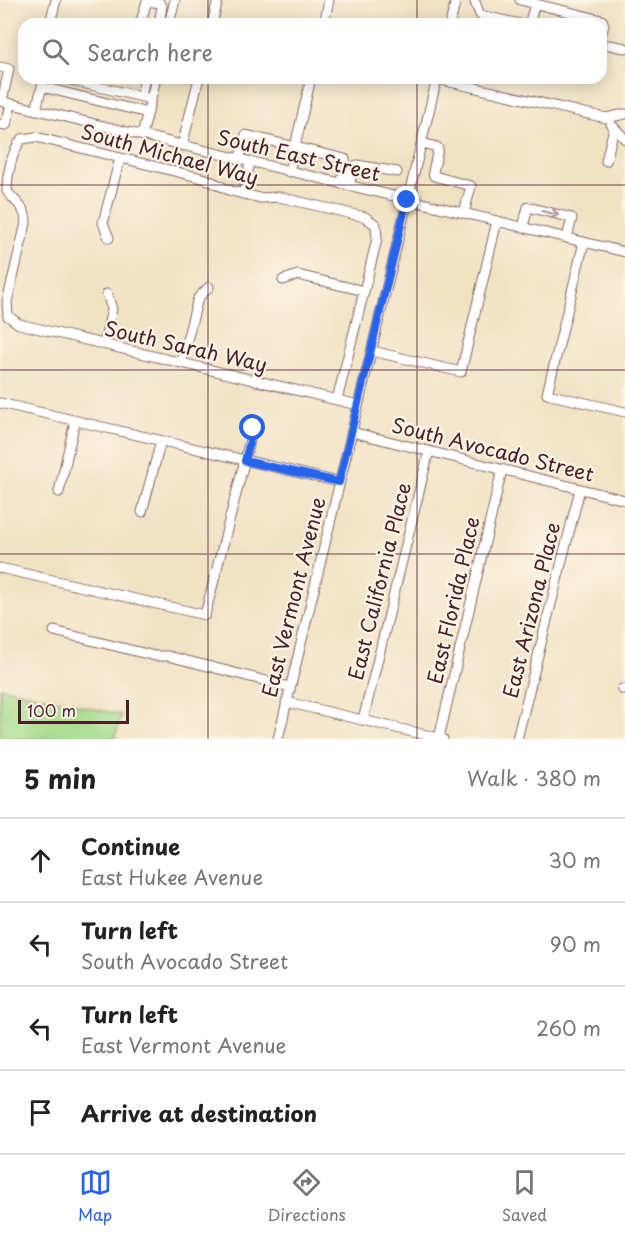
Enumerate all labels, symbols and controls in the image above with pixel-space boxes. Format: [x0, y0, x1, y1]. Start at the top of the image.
search box [18, 18, 607, 84]
icon: search [39, 35, 72, 68]
text: Search here [87, 35, 213, 68]
street label: South Michael Way [78, 116, 262, 192]
street label: South East Street [215, 122, 383, 188]
route end [393, 186, 419, 212]
one-way arrow [540, 207, 559, 219]
street label: South Sarah Way [102, 313, 270, 379]
street label: South Avocado Street [389, 409, 597, 489]
route start [239, 414, 265, 440]
street label: East California Place [340, 479, 418, 683]
street label: East Vermont Avenue [254, 494, 332, 700]
street label: East Florida Place [419, 513, 487, 687]
street label: East Arizona Place [495, 519, 567, 701]
scale bar [18, 697, 129, 724]
text: 100 m [27, 698, 76, 722]
text: 5 min [24, 759, 96, 798]
text: Walk · 380 m [467, 763, 601, 793]
text: Continue [81, 829, 180, 862]
icon: ahead [24, 844, 57, 877]
text: 30 m [548, 845, 601, 875]
text: East Hukee Avenue [81, 862, 263, 892]
text: Turn left [81, 913, 178, 946]
icon: left [24, 928, 57, 961]
text: 90 m [550, 929, 601, 959]
text: South Avocado Street [81, 946, 288, 976]
text: Turn left [81, 997, 178, 1030]
icon: left [24, 1012, 57, 1045]
text: 260 m [536, 1013, 601, 1043]
text: East Vermont Avenue [81, 1030, 286, 1060]
icon: arrive [24, 1096, 57, 1129]
text: Arrive at destination [81, 1096, 317, 1129]
tab: Map [78, 1166, 112, 1226]
tab: Directions [268, 1166, 346, 1226]
tab: Saved [502, 1166, 547, 1226]

